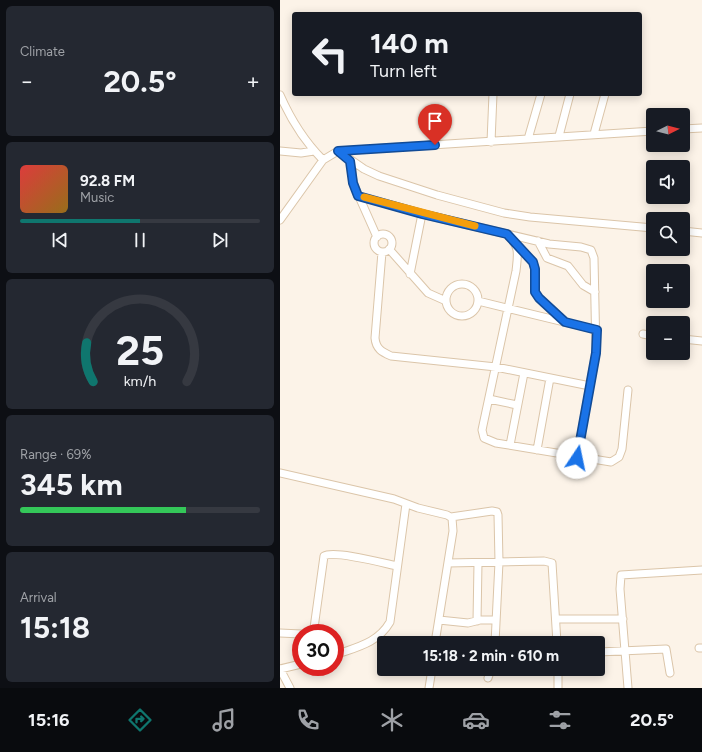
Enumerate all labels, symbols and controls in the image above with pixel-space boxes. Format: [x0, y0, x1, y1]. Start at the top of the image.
text: 140 m [370, 26, 449, 60]
icon: left [304, 28, 356, 80]
text: Climate [20, 44, 65, 59]
text: Turn left [370, 60, 437, 82]
text: 20.5° [103, 63, 177, 100]
text: − [20, 68, 34, 95]
text: + [246, 68, 260, 95]
pin [418, 104, 452, 145]
north arrow [646, 108, 690, 152]
map controls [646, 108, 690, 360]
icon: arrive [424, 110, 446, 132]
button: sound [646, 160, 690, 204]
text: 92.8 FM [80, 172, 135, 190]
text: Music [80, 190, 114, 205]
button: search [646, 212, 690, 256]
icon: previous [49, 229, 71, 251]
icon: pause [129, 229, 151, 251]
icon: next [209, 229, 231, 251]
button: + [646, 264, 690, 308]
button: − [646, 316, 690, 360]
text: 25 [116, 325, 164, 375]
text: km/h [124, 372, 156, 390]
position arrow [556, 437, 598, 479]
text: Range · 69% [20, 447, 91, 462]
text: 345 km [20, 466, 123, 503]
text: Arrival [20, 590, 57, 605]
text: 15:18 [20, 609, 90, 646]
speed limit sign: 30 [292, 624, 344, 676]
text: 15:18 · 2 min · 610 m [423, 647, 559, 665]
icon: directions [126, 706, 154, 734]
icon: music [210, 706, 238, 734]
icon: phone [294, 706, 322, 734]
icon: climate [378, 706, 406, 734]
icon: car [462, 706, 490, 734]
icon: filters [546, 706, 574, 734]
text: 15:16 [28, 709, 70, 731]
text: 20.5° [630, 709, 674, 731]

